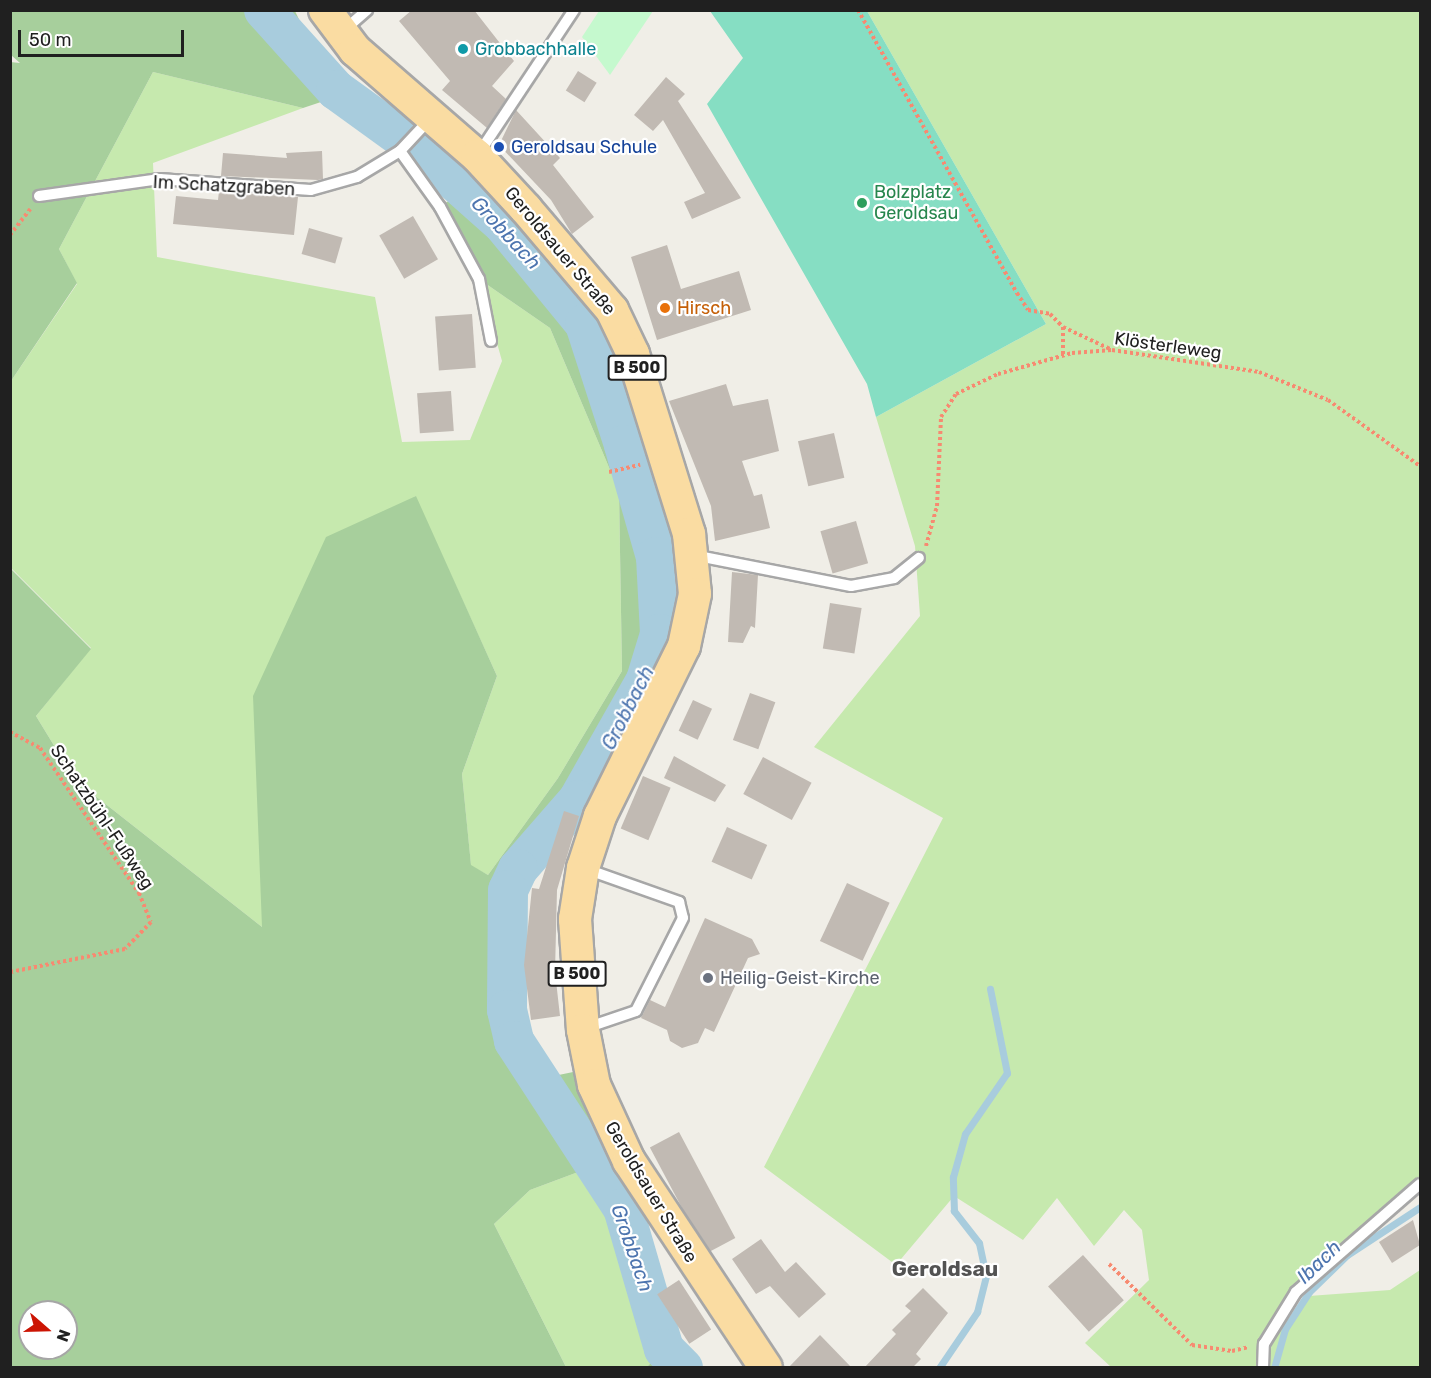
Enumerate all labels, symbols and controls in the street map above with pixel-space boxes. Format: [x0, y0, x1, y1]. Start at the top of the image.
scale bar [21, 18, 188, 56]
text: 50 m [29, 29, 72, 51]
place label: Grobbachhalle [475, 38, 596, 60]
marker: Grobbachhalle [456, 42, 470, 56]
place label: Geroldsau Schule [511, 136, 657, 158]
marker: Geroldsau Schule [492, 140, 506, 154]
street label: Im Schatzgraben [152, 171, 296, 201]
street label: Geroldsauer Straße [500, 182, 620, 320]
place label: Bolzplatz Geroldsau [874, 182, 958, 224]
water label: Grobbach [466, 191, 546, 275]
marker: Bolzplatz Geroldsau [855, 196, 869, 210]
place label: Hirsch [677, 297, 731, 319]
marker: Hirsch [658, 301, 672, 315]
street label: Klösterleweg [1113, 328, 1223, 364]
road number: B 500 [607, 355, 667, 381]
water label: Grobbach [597, 662, 659, 754]
street label: Schatzbühl-Fußweg [45, 740, 159, 894]
road number: B 500 [547, 961, 607, 987]
place label: Heilig-Geist-Kirche [720, 967, 880, 989]
marker: Heilig-Geist-Kirche [701, 971, 715, 985]
street label: Geroldsauer Straße [600, 1117, 702, 1267]
water label: Grobbach [606, 1201, 658, 1295]
water label: Ibach [1292, 1235, 1346, 1289]
district label: Geroldsau [892, 1256, 998, 1282]
north arrow [18, 1300, 78, 1360]
text: N [53, 1327, 74, 1344]

